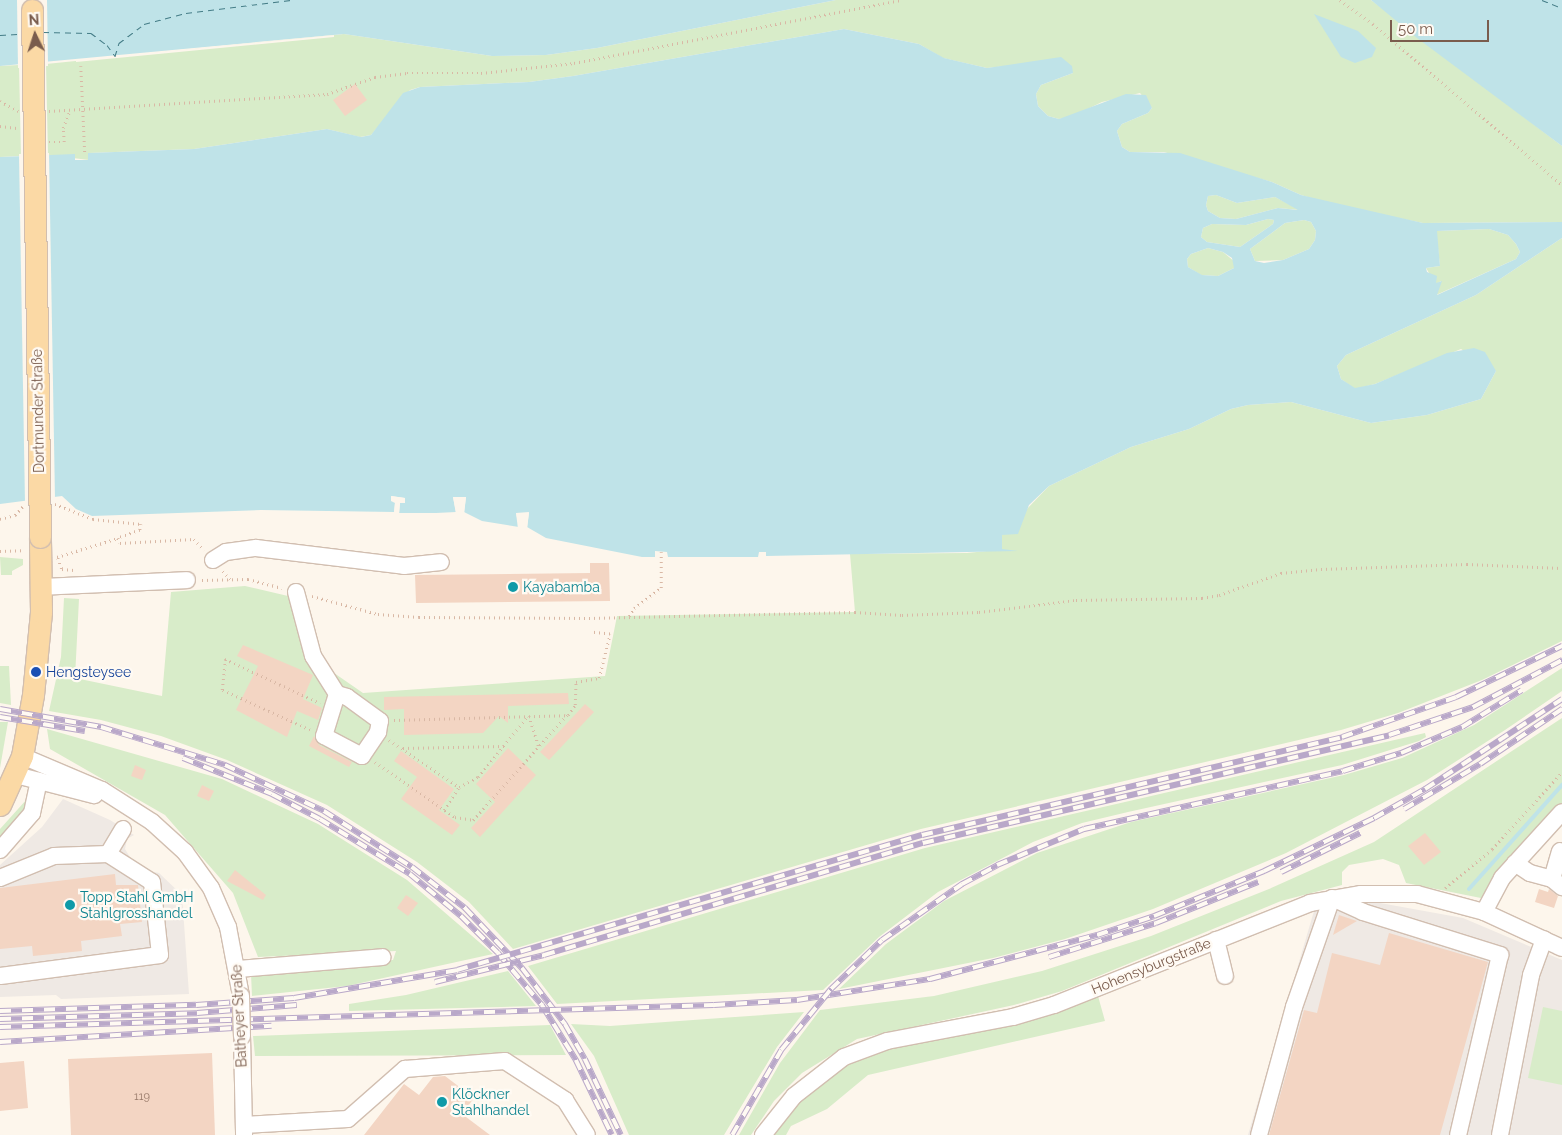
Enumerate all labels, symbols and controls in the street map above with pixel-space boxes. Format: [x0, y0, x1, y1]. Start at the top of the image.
north arrow [10, 10, 60, 60]
scale bar [1392, 10, 1491, 42]
text: N [28, 12, 40, 28]
text: 50 m [1398, 20, 1433, 38]
street label: Dortmunder Straße [29, 349, 47, 473]
place label: Kayabamba [523, 579, 600, 595]
marker: Kayabamba [507, 581, 519, 593]
place label: Hengsteysee [46, 664, 131, 680]
marker: Hengsteysee [30, 666, 42, 678]
place label: Topp Stahl GmbH Stahlgrosshandel [80, 889, 194, 922]
marker: Topp Stahl GmbH Stahlgrosshandel [64, 899, 76, 911]
street label: Hohensyburgstraße [1089, 934, 1213, 998]
street label: Batheyer Straße [228, 964, 250, 1068]
place label: Klöckner Stahlhandel [452, 1086, 529, 1118]
house number: 119 [134, 1090, 150, 1104]
marker: Klöckner Stahlhandel [436, 1096, 448, 1108]

